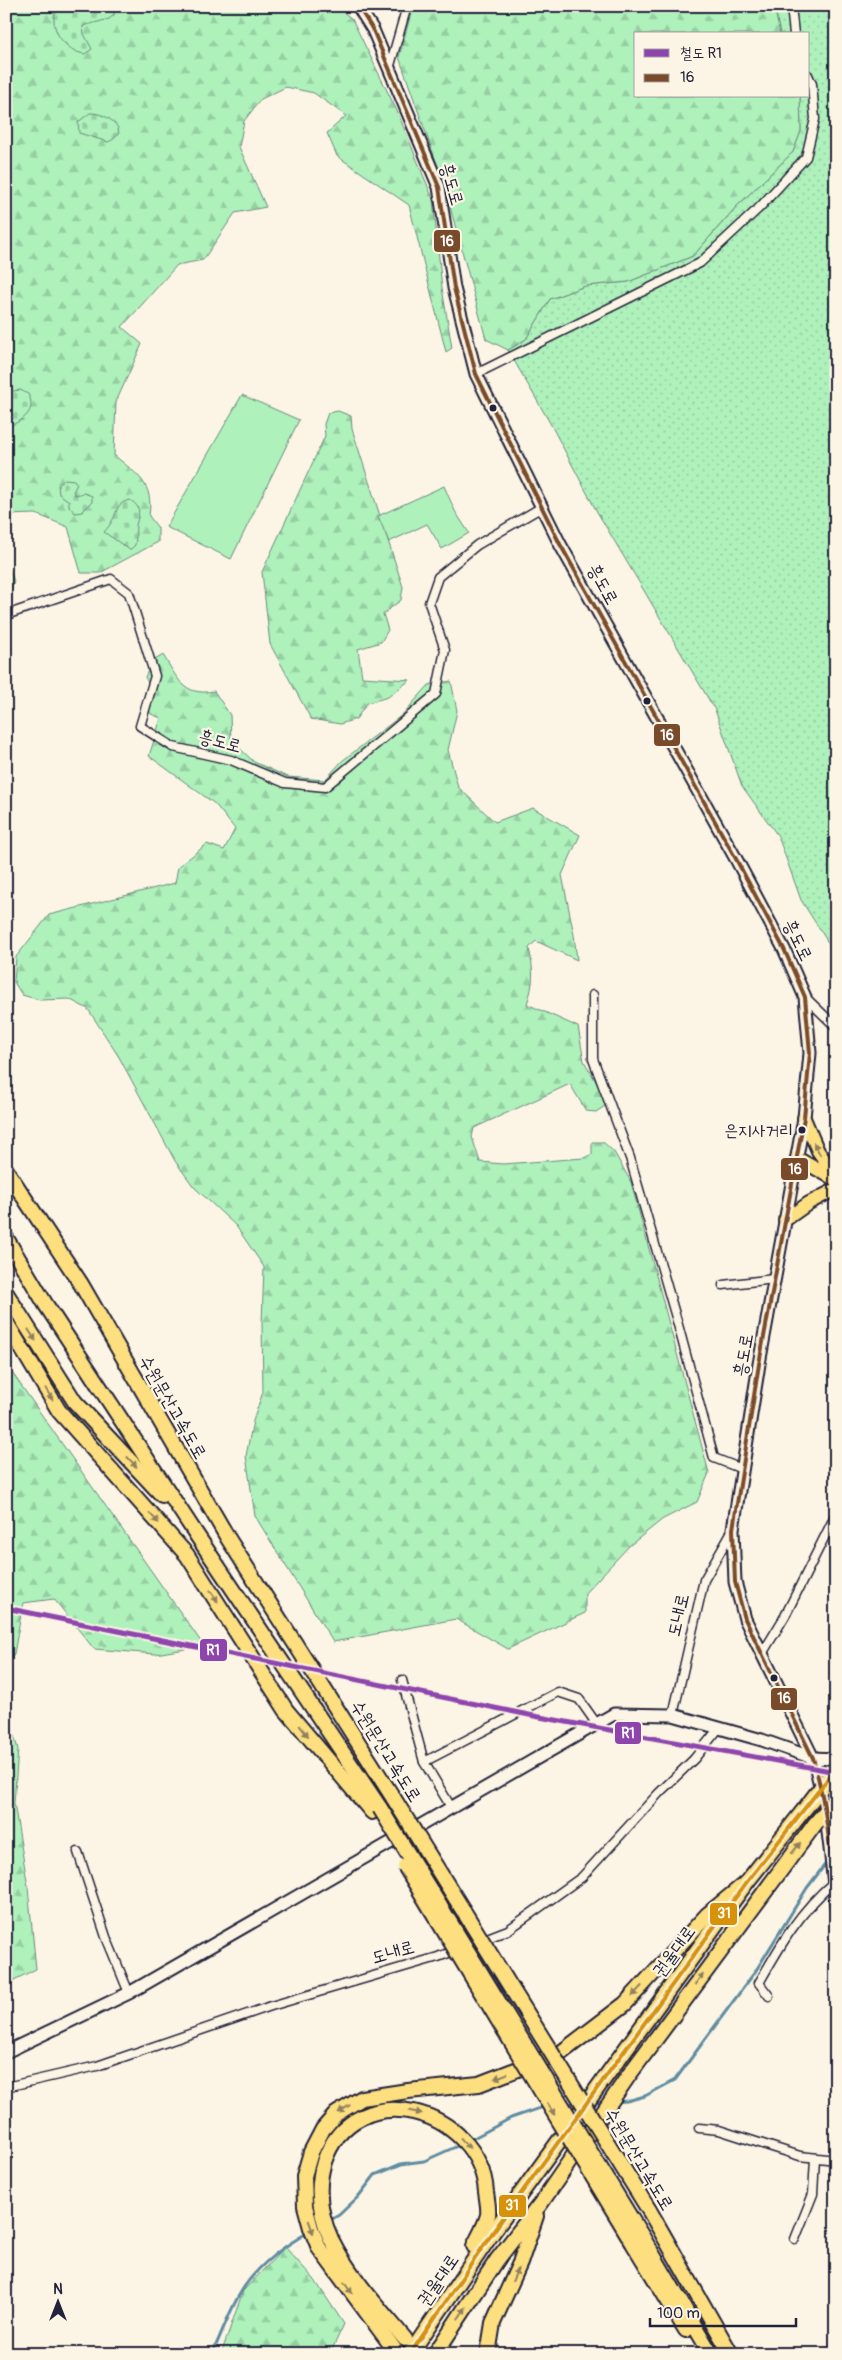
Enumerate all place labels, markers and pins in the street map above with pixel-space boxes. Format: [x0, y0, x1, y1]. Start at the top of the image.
unlabelled marker [488, 403, 498, 413]
unlabelled marker [642, 696, 652, 706]
place label: 은지사거리 [725, 1120, 793, 1141]
marker: 은지사거리 [797, 1125, 807, 1135]
unlabelled marker [769, 1673, 779, 1683]

